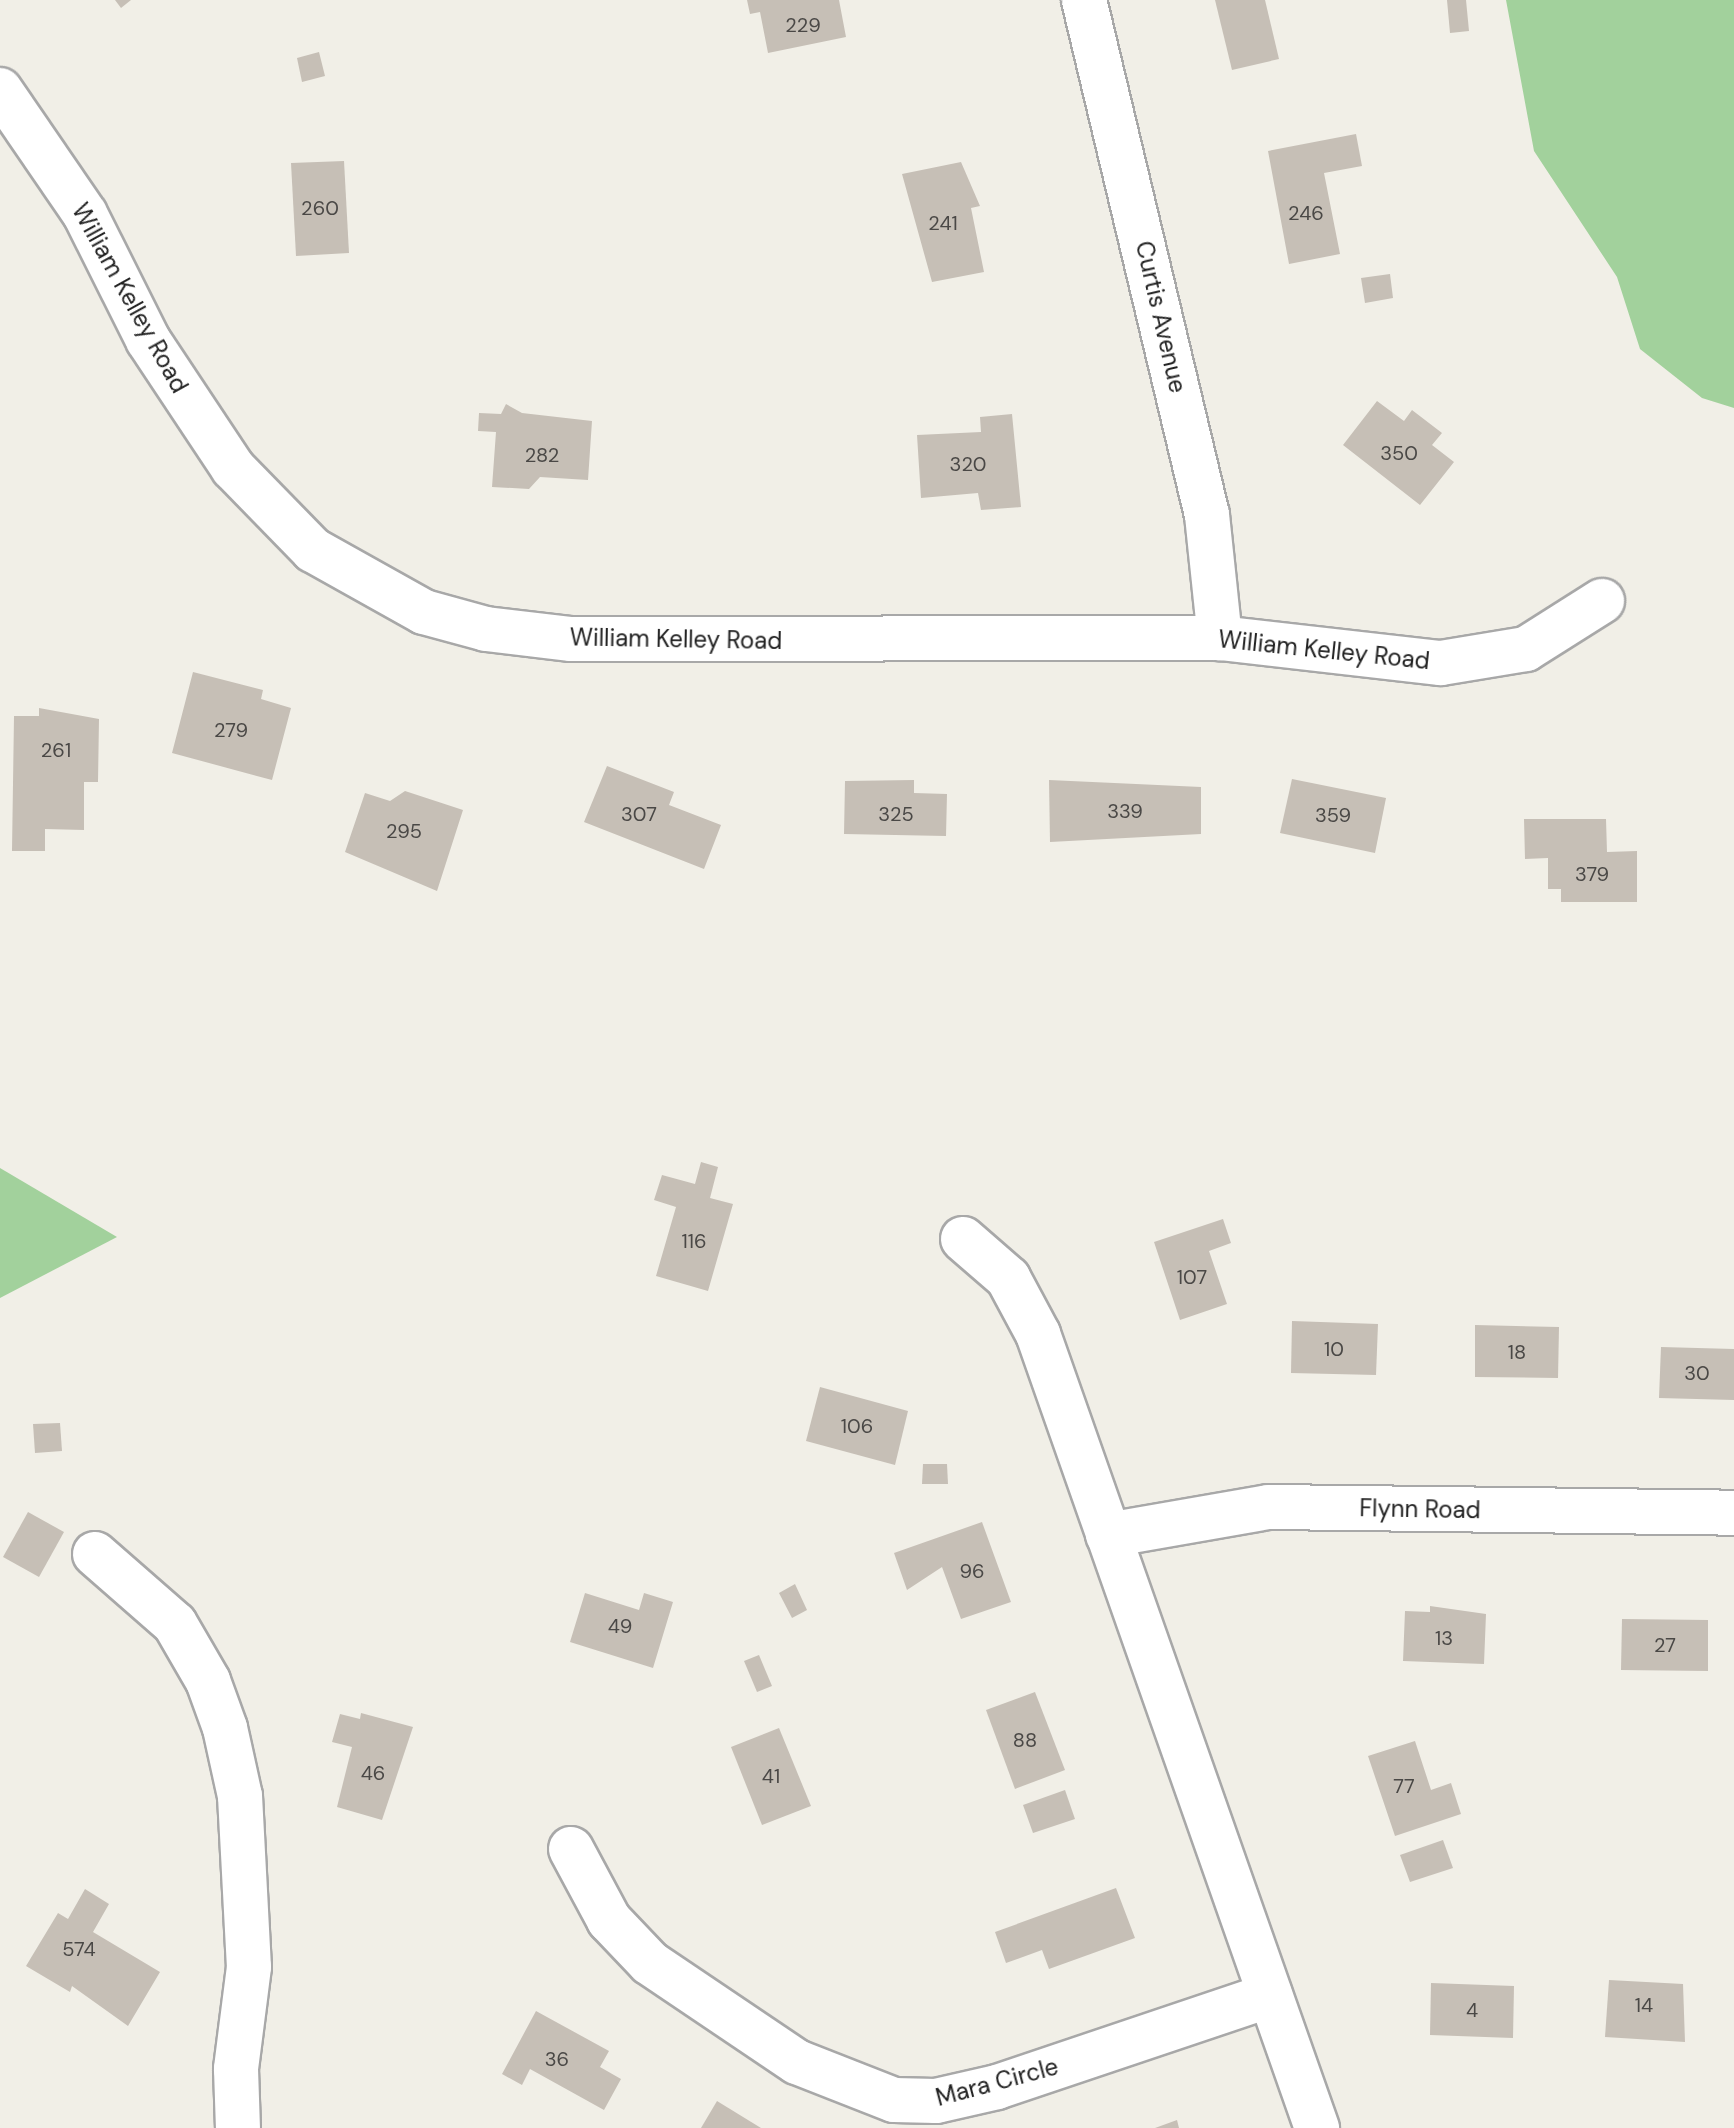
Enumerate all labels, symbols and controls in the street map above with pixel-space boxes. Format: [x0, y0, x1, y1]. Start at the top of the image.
house number: 229 [785, 13, 821, 37]
house number: 260 [301, 196, 339, 220]
street label: William Kelley Road [66, 198, 194, 398]
house number: 246 [1288, 201, 1324, 225]
house number: 241 [928, 211, 958, 235]
street label: Curtis Avenue [1130, 238, 1192, 396]
house number: 350 [1380, 441, 1418, 465]
house number: 282 [525, 443, 559, 467]
house number: 320 [950, 452, 986, 476]
street label: William Kelley Road [569, 623, 783, 655]
street label: William Kelley Road [1217, 625, 1431, 675]
house number: 279 [214, 718, 248, 742]
house number: 261 [41, 738, 71, 762]
house number: 339 [1107, 799, 1143, 823]
house number: 307 [621, 802, 657, 826]
house number: 325 [878, 802, 914, 826]
house number: 359 [1315, 803, 1351, 827]
house number: 295 [386, 819, 422, 843]
house number: 379 [1575, 862, 1609, 886]
house number: 116 [681, 1229, 707, 1253]
house number: 107 [1177, 1265, 1207, 1289]
house number: 10 [1324, 1337, 1344, 1361]
house number: 18 [1508, 1340, 1526, 1364]
house number: 30 [1684, 1361, 1710, 1385]
house number: 106 [841, 1414, 873, 1438]
street label: Flynn Road [1359, 1494, 1481, 1524]
house number: 96 [959, 1559, 985, 1583]
house number: 49 [608, 1614, 632, 1638]
house number: 13 [1435, 1626, 1453, 1650]
house number: 27 [1654, 1633, 1676, 1657]
house number: 88 [1013, 1728, 1037, 1752]
house number: 46 [361, 1761, 385, 1785]
house number: 41 [762, 1764, 780, 1788]
house number: 77 [1393, 1774, 1415, 1798]
house number: 574 [62, 1937, 96, 1961]
house number: 14 [1635, 1993, 1653, 2017]
house number: 4 [1466, 1998, 1478, 2022]
house number: 36 [545, 2047, 569, 2071]
street label: Mara Circle [933, 2052, 1061, 2112]

